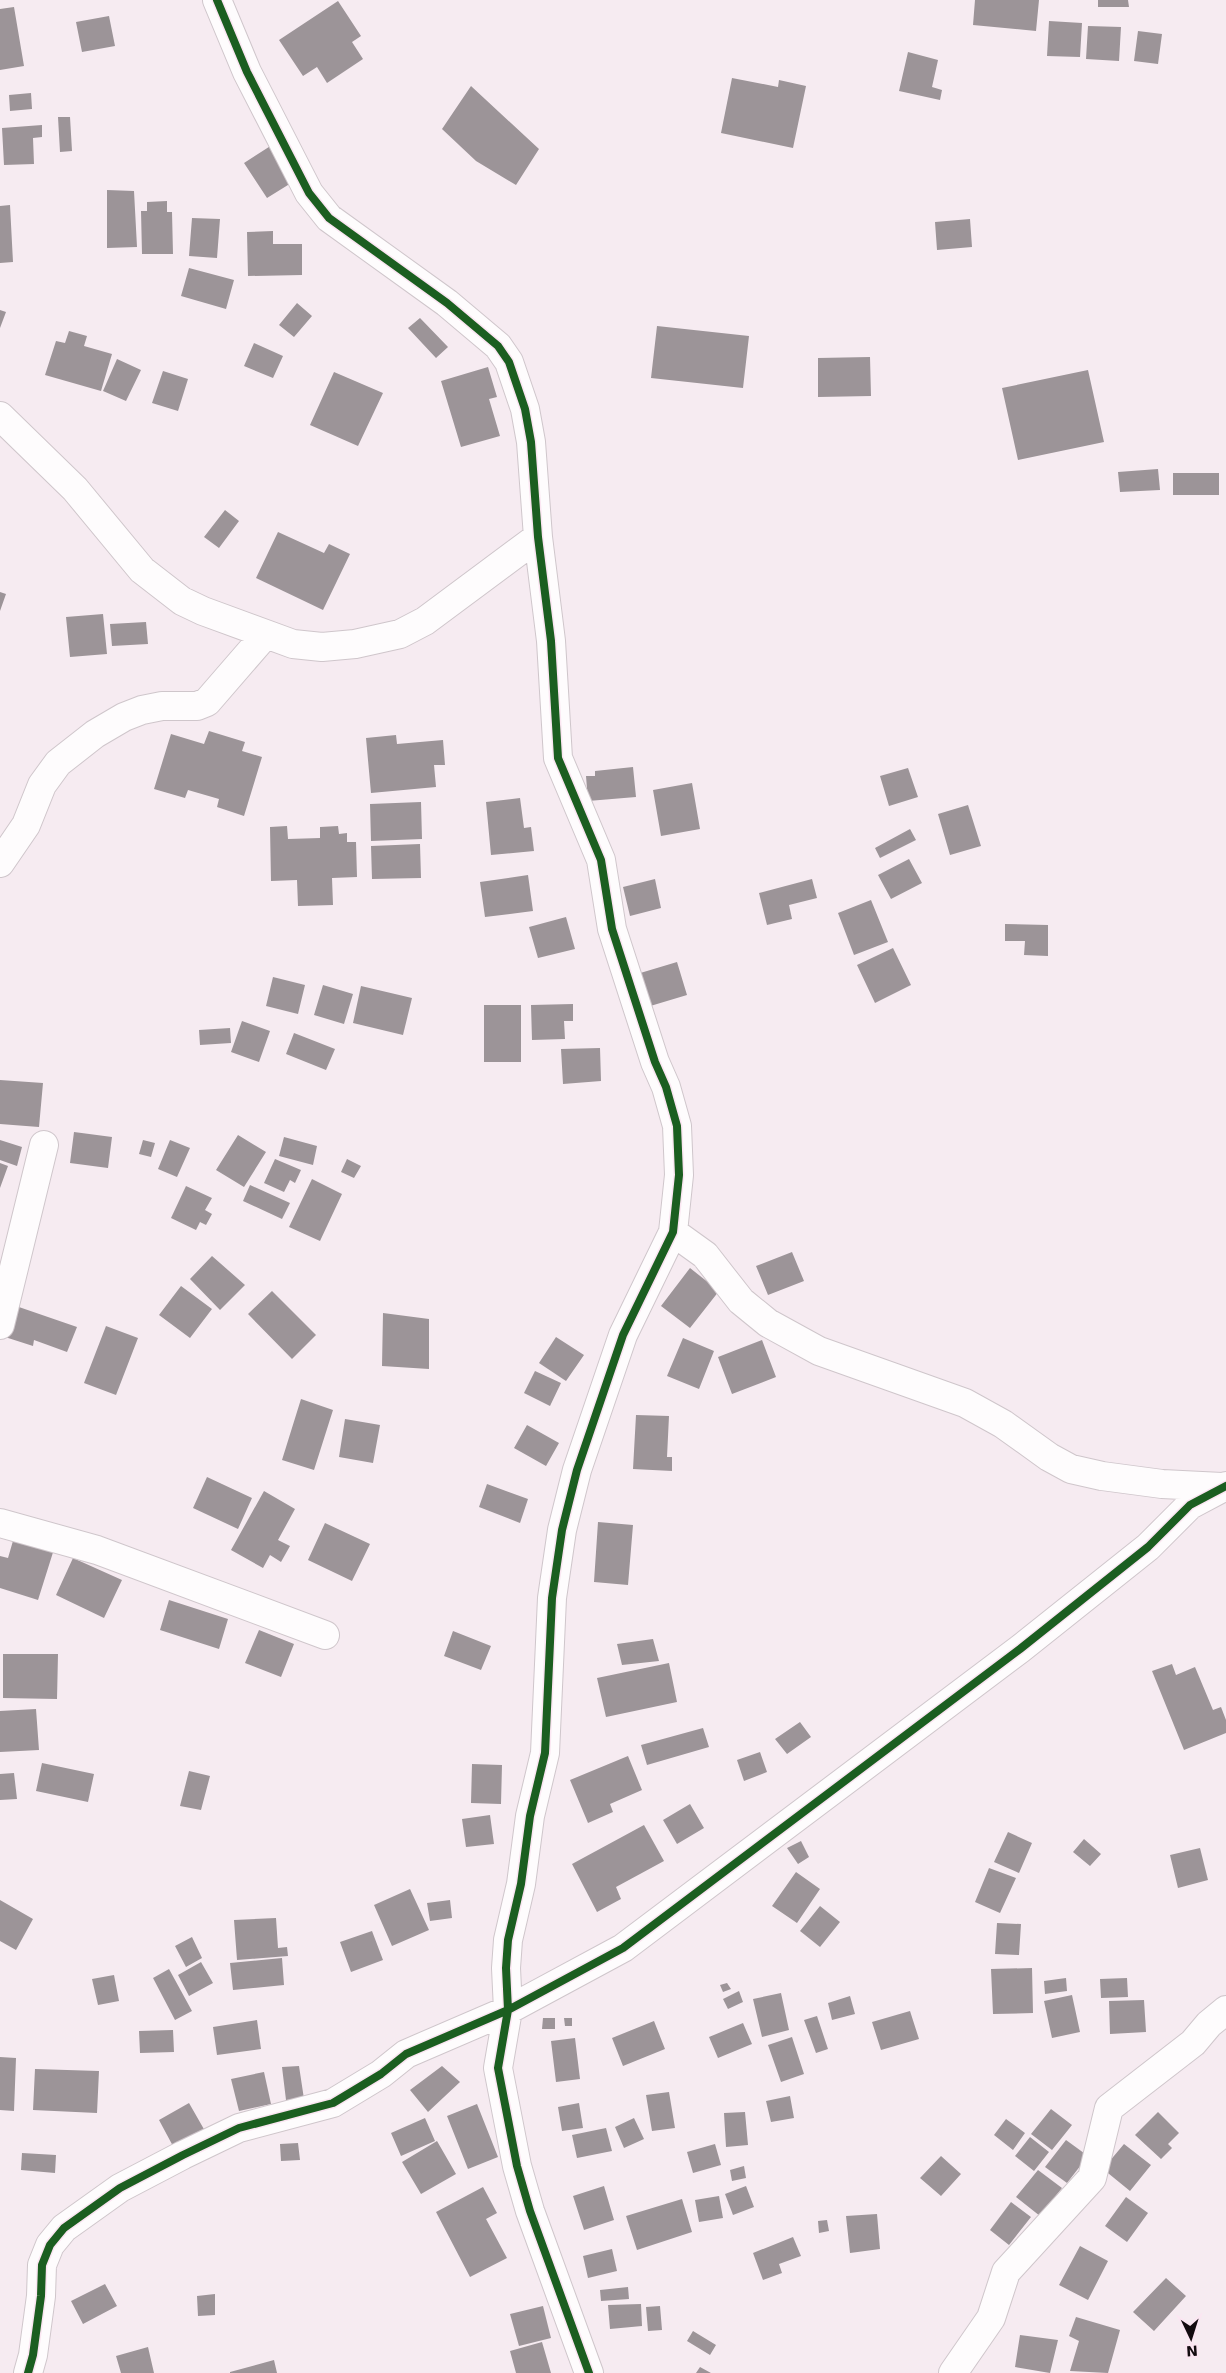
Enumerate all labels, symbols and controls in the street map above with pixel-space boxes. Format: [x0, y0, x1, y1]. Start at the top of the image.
north arrow [1166, 2313, 1216, 2363]
text: N [1186, 2343, 1198, 2359]

